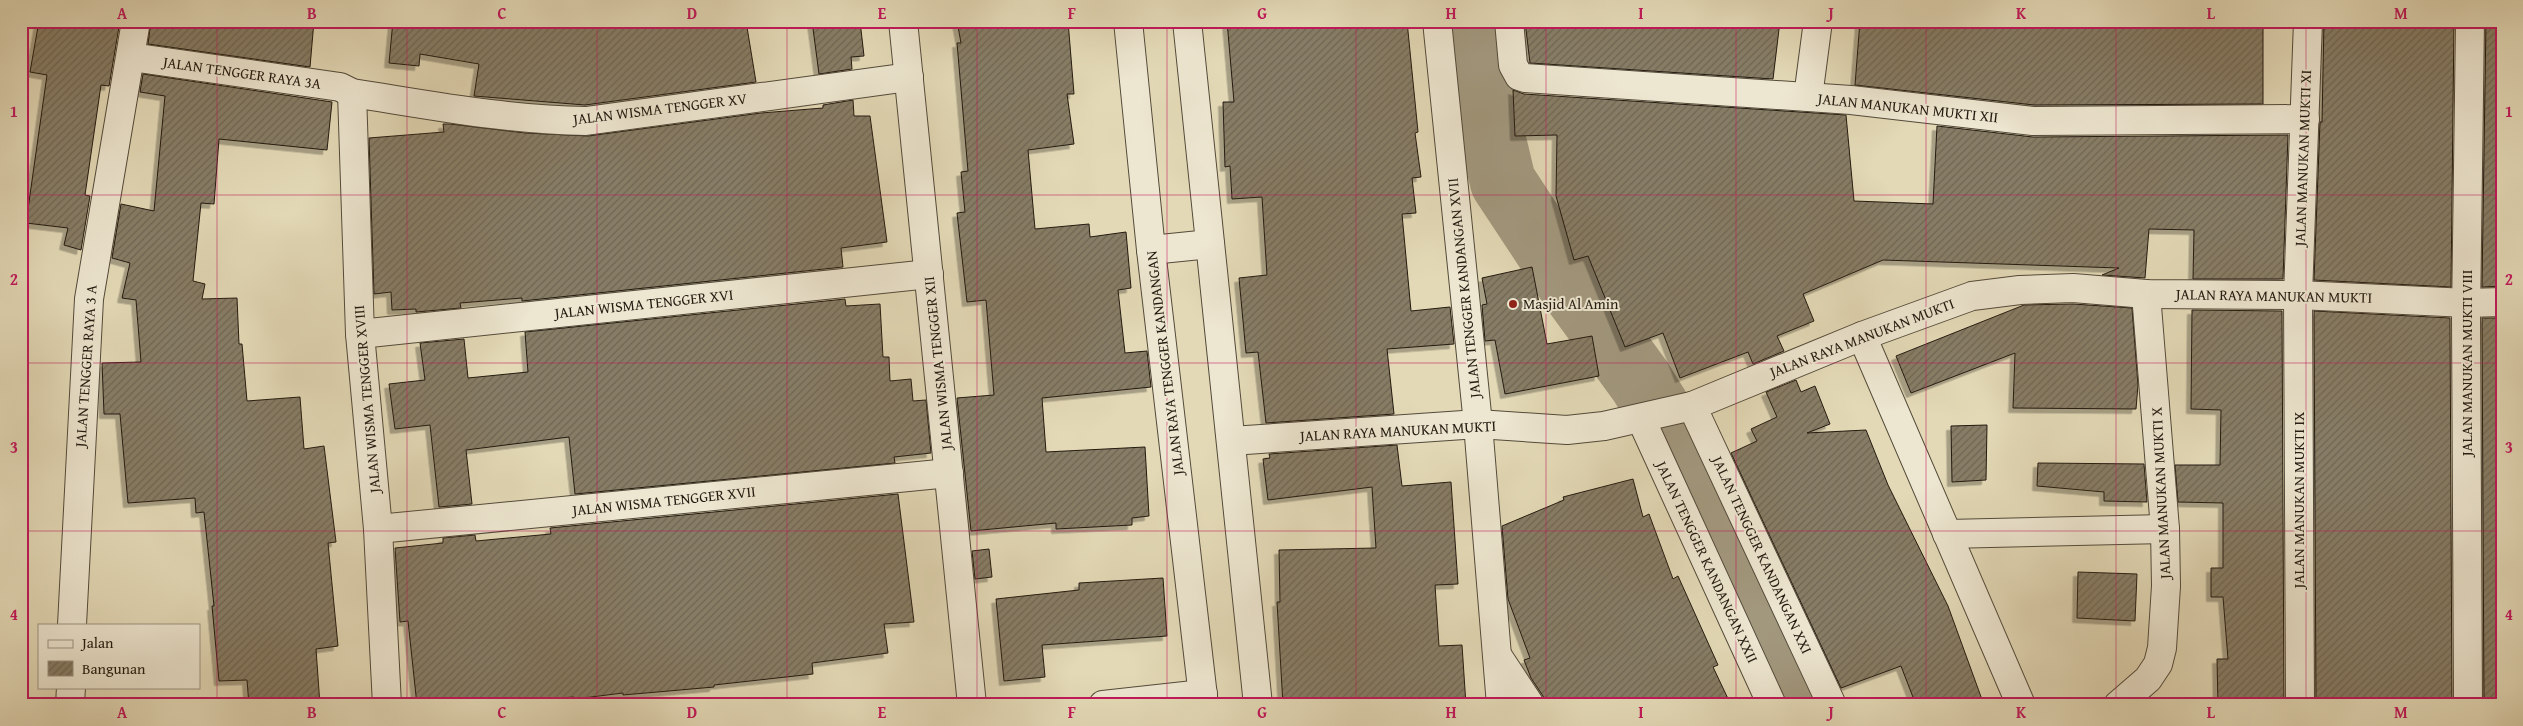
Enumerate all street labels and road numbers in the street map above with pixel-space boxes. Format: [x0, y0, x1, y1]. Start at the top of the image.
street label: JALAN TENGGER RAYA 3A [160, 51, 322, 94]
street label: JALAN MANUKAN MUKTI XI [2289, 69, 2316, 249]
street label: JALAN WISMA TENGGER XV [570, 87, 748, 130]
street label: JALAN MANUKAN MUKTI XII [1815, 87, 1999, 127]
street label: JALAN TENGGER KANDANGAN XVII [1442, 177, 1486, 401]
street label: JALAN RAYA TENGGER KANDANGAN [1140, 249, 1189, 479]
street label: JALAN MANUKAN MUKTI VIII [2456, 270, 2477, 458]
street label: JALAN WISMA TENGGER XII [918, 275, 957, 453]
street label: JALAN RAYA MANUKAN MUKTI [2174, 283, 2372, 308]
street label: JALAN TENGGER RAYA 3 A [69, 284, 102, 450]
street label: JALAN WISMA TENGGER XVI [552, 284, 734, 324]
street label: JALAN RAYA MANUKAN MUKTI [1765, 293, 1957, 383]
street label: JALAN WISMA TENGGER XVIII [348, 304, 385, 496]
street label: JALAN MANUKAN MUKTI X [2145, 406, 2176, 582]
street label: JALAN MANUKAN MUKTI IX [2288, 411, 2309, 590]
street label: JALAN RAYA MANUKAN MUKTI [1297, 415, 1497, 446]
street label: JALAN TENGGER KANDANGAN XXI [1706, 451, 1818, 657]
street label: JALAN TENGGER KANDANGAN XXII [1650, 456, 1764, 666]
street label: JALAN WISMA TENGGER XVII [569, 480, 757, 521]

